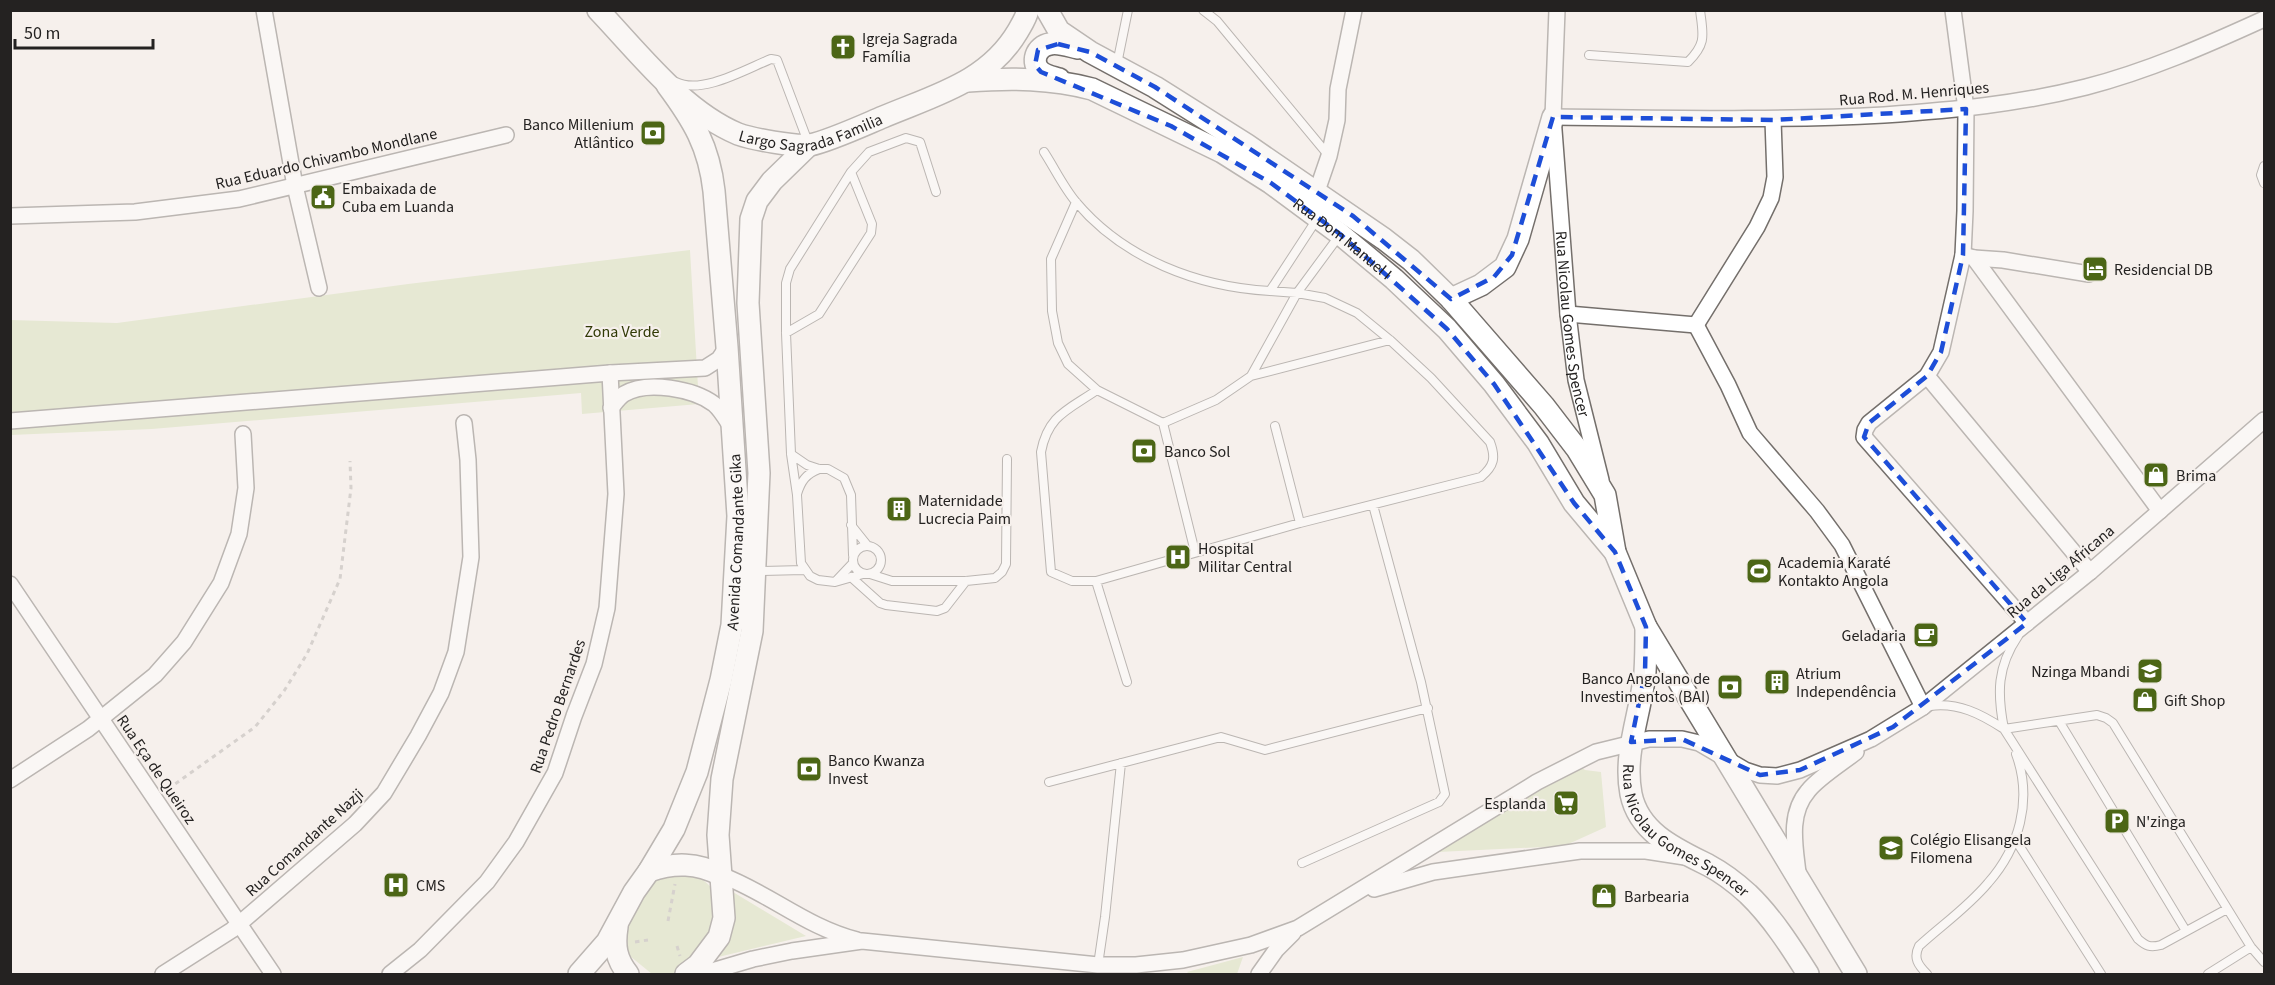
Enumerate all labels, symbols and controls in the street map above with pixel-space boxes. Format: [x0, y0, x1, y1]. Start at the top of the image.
scale bar [15, 12, 153, 50]
text: 50 m [24, 21, 60, 46]
place label: Igreja Sagrada Família [862, 28, 958, 68]
church icon: Igreja Sagrada Família [828, 32, 858, 62]
street label: Rua Rod. M. Henriques [1838, 76, 1990, 112]
street label: Largo Sagrada Familia [736, 108, 886, 157]
place label: Banco Millenium Atlântico [523, 114, 634, 154]
bank icon: Banco Millenium Atlântico [638, 118, 668, 148]
street label: Rua Eduardo Chivambo Mondlane [213, 123, 439, 195]
place label: Embaixada de Cuba em Luanda [342, 178, 454, 218]
public building icon: Embaixada de Cuba em Luanda [308, 182, 338, 212]
street label: Rua Dom Manuel I [1288, 193, 1397, 285]
street label: Rua Nicolau Gomes Spencer [1550, 230, 1595, 420]
hotel icon: Residencial DB [2080, 254, 2110, 284]
place label: Residencial DB [2114, 259, 2213, 281]
park label: Zona Verde [584, 321, 660, 343]
bank icon: Banco Sol [1129, 436, 1159, 466]
place label: Banco Sol [1164, 441, 1230, 463]
street label: Avenida Comandante Gika [721, 453, 750, 632]
shop icon: Brima [2141, 460, 2171, 490]
place label: Brima [2176, 465, 2216, 487]
place label: Maternidade Lucrecia Paim [918, 490, 1011, 530]
building icon: Maternidade Lucrecia Paim [884, 494, 914, 524]
street label: Rua da Liga Africana [2002, 520, 2119, 623]
place label: Hospital Militar Central [1198, 538, 1292, 578]
hospital icon: Hospital Militar Central [1163, 542, 1193, 572]
place label: Academia Karaté Kontakto Angola [1778, 552, 1891, 592]
sports icon: Academia Karaté Kontakto Angola [1744, 556, 1774, 586]
cafe icon: Geladaria [1911, 620, 1941, 650]
place label: Geladaria [1842, 625, 1906, 647]
street label: Rua Pedro Bernardes [525, 636, 591, 776]
school or university icon: Nzinga Mbandi [2135, 656, 2165, 686]
place label: Nzinga Mbandi [2031, 661, 2130, 683]
place label: Atrium Independência [1796, 663, 1896, 703]
building icon: Atrium Independência [1762, 667, 1792, 697]
place label: Banco Angolano de Investimentos (BAI) [1580, 668, 1710, 708]
bank icon: Banco Angolano de Investimentos (BAI) [1715, 672, 1745, 702]
shop icon: Gift Shop [2130, 685, 2160, 715]
place label: Gift Shop [2164, 690, 2225, 712]
street label: Rua Eça de Queiroz [111, 710, 201, 829]
place label: Banco Kwanza Invest [828, 750, 925, 790]
bank icon: Banco Kwanza Invest [794, 754, 824, 784]
street label: Rua Nicolau Gomes Spencer [1617, 764, 1754, 902]
street label: Rua Comandante Nazji [241, 784, 369, 902]
supermarket icon: Esplanda [1551, 788, 1581, 818]
place label: Esplanda [1484, 793, 1546, 815]
parking icon: N'zinga [2102, 806, 2132, 836]
place label: N'zinga [2136, 811, 2186, 833]
place label: Colégio Elisangela Filomena [1910, 829, 2031, 869]
school or university icon: Colégio Elisangela Filomena [1876, 833, 1906, 863]
hospital icon: CMS [381, 870, 411, 900]
place label: CMS [416, 875, 445, 897]
shop icon: Barbearia [1589, 881, 1619, 911]
place label: Barbearia [1624, 886, 1689, 908]

